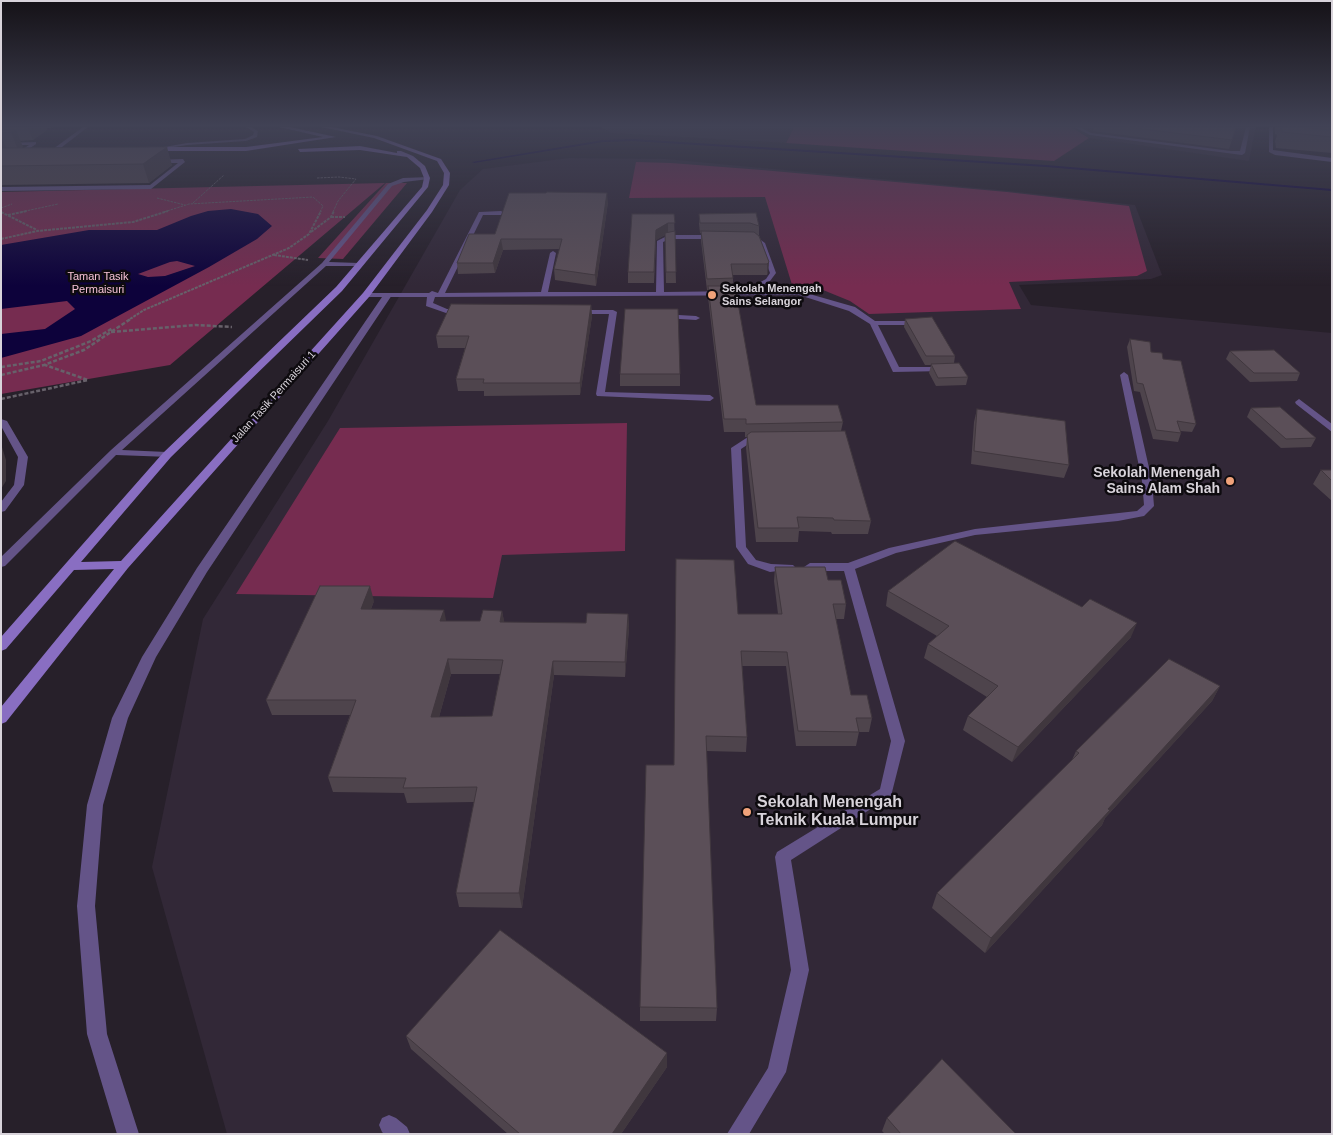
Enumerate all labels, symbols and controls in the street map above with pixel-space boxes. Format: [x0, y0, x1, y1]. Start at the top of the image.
park label: Taman Tasik Permaisuri [67, 270, 129, 296]
place label: Sekolah Menengah Sains Selangor [722, 282, 822, 308]
marker: Sekolah Menengah Sains Selangor [706, 289, 718, 301]
street label: Jalan Tasik Permaisuri 1 [229, 348, 319, 446]
place label: Sekolah Menengah Sains Alam Shah [1093, 465, 1220, 498]
marker: Sekolah Menengah Sains Alam Shah [1224, 475, 1236, 487]
place label: Sekolah Menengah Teknik Kuala Lumpur [757, 793, 919, 831]
marker: Sekolah Menengah Teknik Kuala Lumpur [741, 806, 753, 818]

